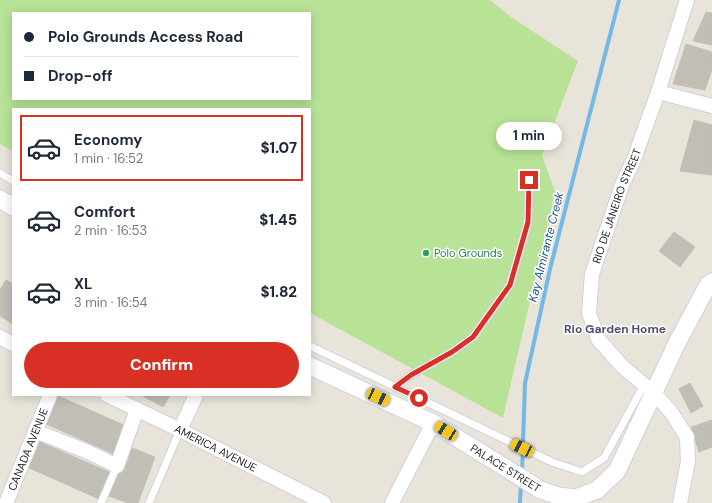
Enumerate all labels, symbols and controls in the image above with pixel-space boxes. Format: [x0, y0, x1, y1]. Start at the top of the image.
text: Polo Grounds Access Road [48, 27, 243, 47]
text: Drop-off [48, 66, 113, 86]
callout: 1 min [496, 122, 562, 150]
text: 1 min [513, 127, 545, 144]
icon: car [26, 130, 62, 166]
text: Economy [74, 130, 142, 150]
text: $1.07 [261, 138, 297, 158]
street label: RIO DE JANEIRO STREET [589, 147, 644, 265]
text: 1 min · 16:52 [74, 150, 143, 167]
route end [520, 171, 538, 189]
water label: Kay Almirante Creek [525, 190, 568, 304]
icon: car [26, 202, 62, 238]
text: Comfort [74, 202, 135, 222]
text: $1.45 [259, 210, 297, 230]
text: 2 min · 16:53 [74, 222, 147, 239]
place label: Polo Grounds [434, 246, 502, 260]
marker: Polo Grounds [421, 248, 431, 258]
icon: car [26, 274, 62, 310]
text: XL [74, 274, 92, 294]
text: $1.82 [260, 282, 297, 302]
text: 3 min · 16:54 [74, 294, 147, 311]
district label: Rio Garden Home [564, 321, 666, 337]
button: Confirm [24, 342, 299, 388]
car [365, 386, 391, 408]
route start [410, 389, 428, 407]
street label: CANADA AVENUE [5, 406, 51, 493]
car [433, 420, 459, 442]
street label: AMERICA AVENUE [172, 421, 259, 475]
car [509, 437, 535, 459]
street label: PALACE STREET [468, 441, 543, 495]

